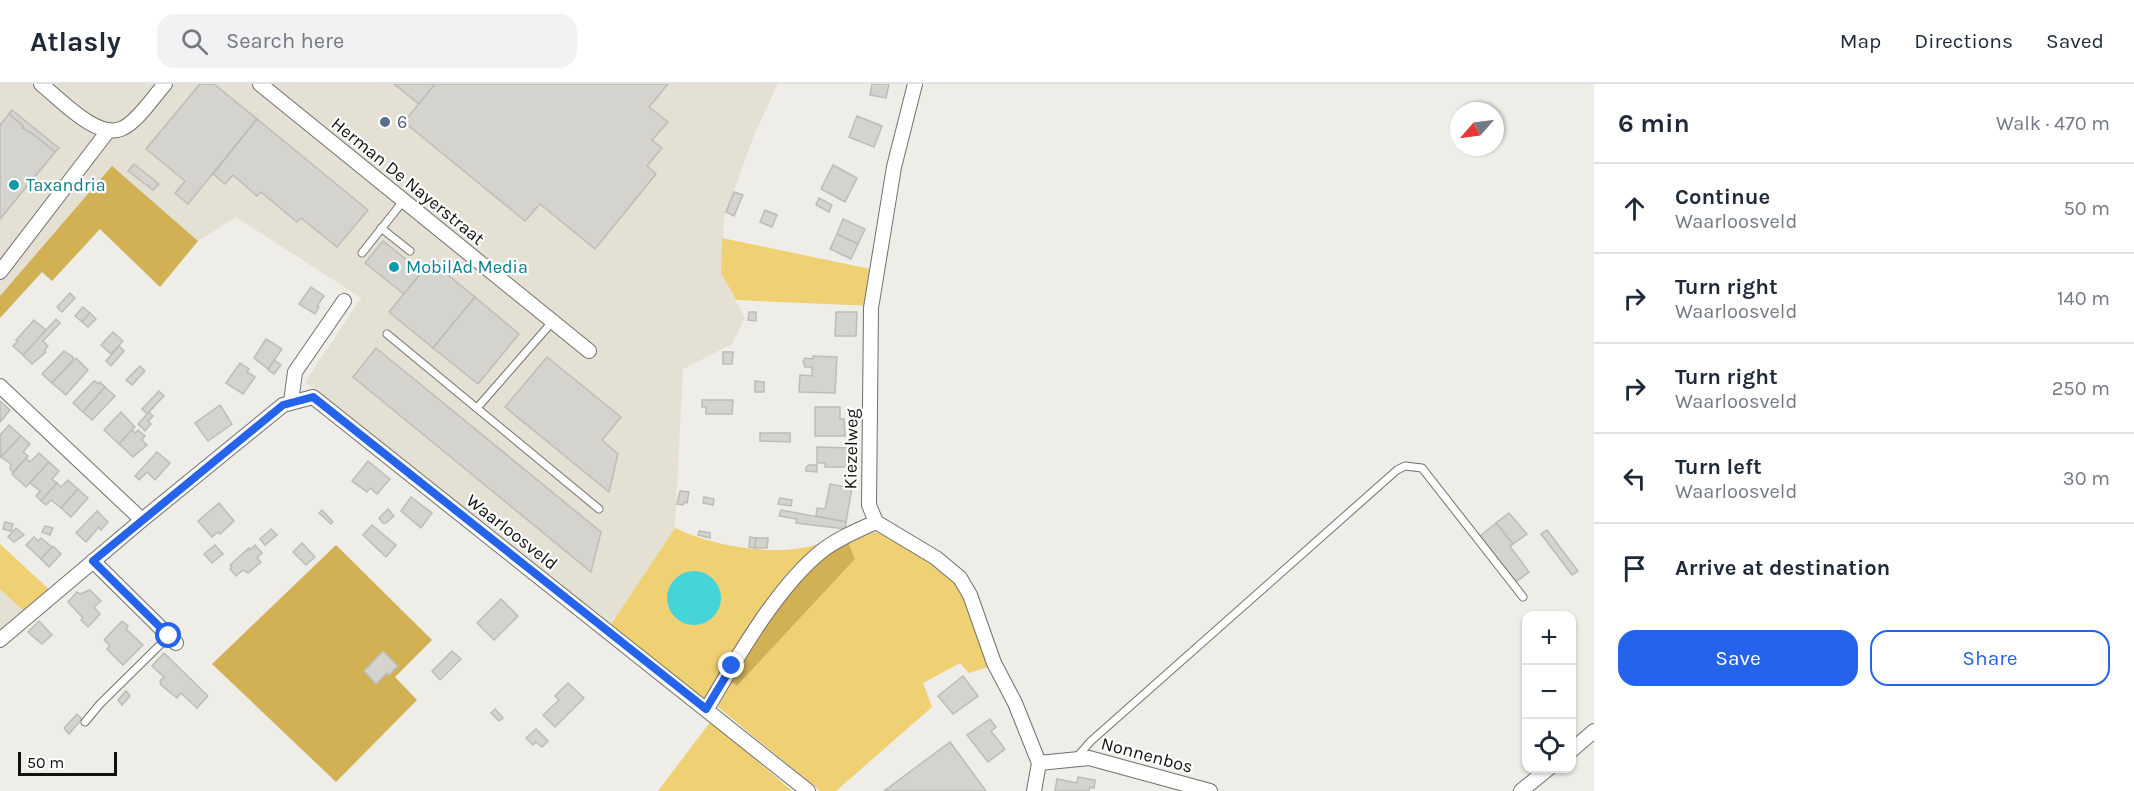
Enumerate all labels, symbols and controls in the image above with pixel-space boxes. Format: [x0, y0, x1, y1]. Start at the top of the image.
search box [157, 14, 577, 68]
text: Atlasly [30, 25, 121, 58]
icon: search [178, 25, 211, 58]
text: Search here [226, 28, 344, 54]
text: Map [1840, 29, 1881, 53]
text: Directions [1914, 29, 2013, 53]
text: Saved [2046, 29, 2104, 53]
north arrow [1450, 102, 1504, 156]
text: 6 min [1618, 108, 1690, 139]
place label: 6 [397, 111, 407, 133]
street label: Herman De Nayerstraat [327, 112, 489, 250]
text: Walk · 470 m [1996, 112, 2110, 135]
marker: 6 [378, 115, 392, 129]
place label: Taxandria [26, 174, 106, 196]
marker: Taxandria [7, 178, 21, 192]
text: Continue [1675, 184, 1770, 210]
icon: ahead [1618, 192, 1651, 225]
text: 50 m [2063, 197, 2110, 220]
text: Waarloosveld [1675, 210, 1797, 233]
place label: MobilAd Media [406, 256, 528, 278]
marker: MobilAd Media [387, 260, 401, 274]
text: Turn right [1675, 274, 1778, 300]
icon: right [1618, 282, 1651, 315]
text: 140 m [2057, 287, 2110, 310]
text: Waarloosveld [1675, 300, 1797, 323]
text: Turn right [1675, 364, 1778, 390]
icon: right [1618, 372, 1651, 405]
text: 250 m [2052, 377, 2110, 400]
text: Waarloosveld [1675, 390, 1797, 413]
street label: Kiezelweg [839, 408, 863, 490]
text: Turn left [1675, 454, 1762, 480]
icon: left [1618, 462, 1651, 495]
text: 30 m [2063, 467, 2110, 490]
text: Waarloosveld [1675, 480, 1797, 503]
street label: Waarloosveld [462, 489, 562, 575]
icon: arrive [1618, 552, 1651, 585]
text: Arrive at destination [1675, 555, 1890, 581]
map controls [1522, 611, 1576, 773]
button: + [1522, 611, 1576, 665]
route start [155, 622, 181, 648]
button: Save [1618, 630, 1858, 686]
button: Share [1870, 630, 2110, 686]
route end [718, 652, 744, 678]
button: − [1522, 665, 1576, 719]
button: locate [1522, 719, 1576, 773]
street label: Nonnenbos [1099, 732, 1195, 778]
scale bar [18, 749, 117, 776]
text: 50 m [27, 753, 64, 772]

